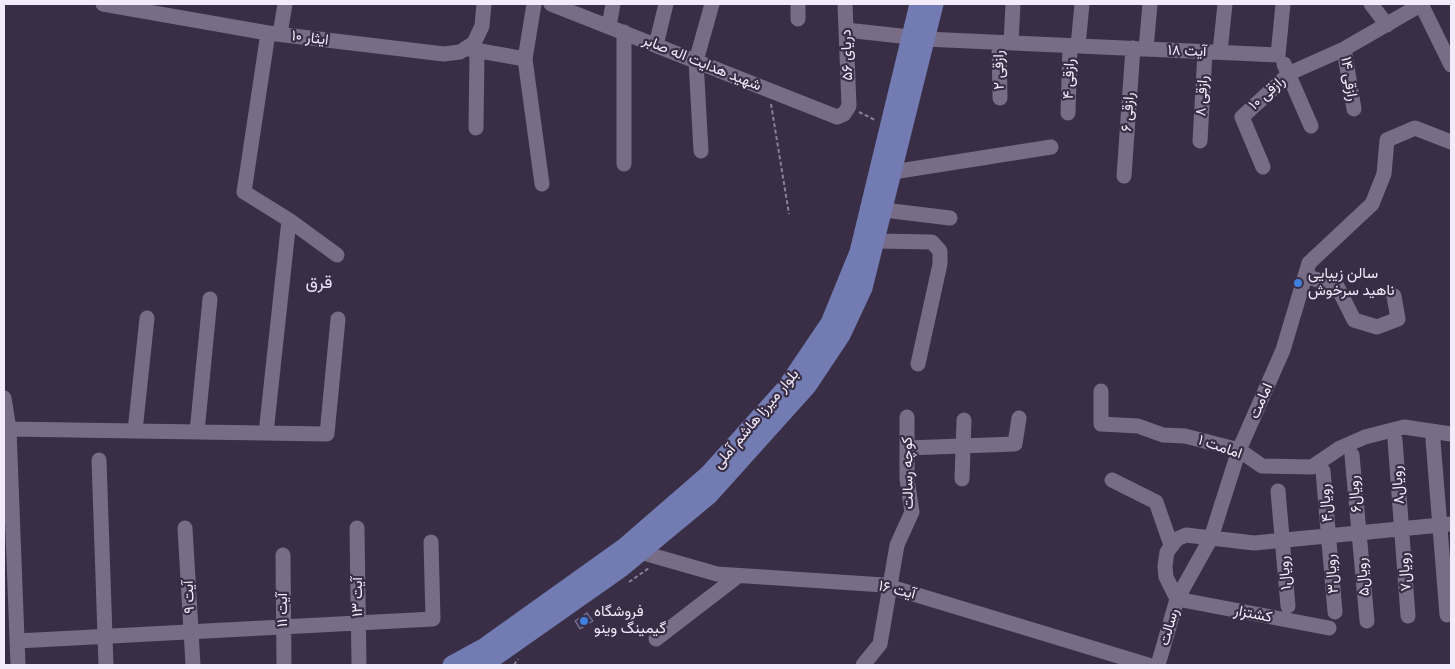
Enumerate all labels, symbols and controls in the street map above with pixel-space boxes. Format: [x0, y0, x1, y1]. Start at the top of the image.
street label: ایثار ۱۰ [290, 27, 330, 49]
street label: دریای ۵۶ [837, 29, 857, 81]
street label: شهید هدایت اله صابر [640, 31, 764, 95]
street label: آیت ۱۸ [1167, 41, 1207, 61]
street label: رازقی ۲ [990, 50, 1008, 90]
street label: رازقی ۱۴ [1337, 55, 1361, 103]
street label: رازقی ۴ [1059, 58, 1079, 100]
street label: رازقی ۱۰ [1245, 72, 1289, 114]
street label: رازقی ۸ [1192, 75, 1212, 117]
street label: رازقی ۶ [1118, 92, 1138, 132]
place label: سالن زیبایی ناهید سرخوش [1308, 265, 1395, 300]
district label: قرق [305, 272, 333, 294]
marker: سالن زیبایی ناهید سرخوش [1292, 277, 1304, 289]
street label: بلوار میرزا هاشم آملی [709, 366, 803, 472]
street label: امامت [1245, 380, 1277, 422]
street label: امامت ۱ [1196, 431, 1244, 463]
street label: کوچه رسالت [898, 436, 918, 510]
street label: رویال۸ [1388, 465, 1408, 505]
street label: رویال۶ [1344, 475, 1366, 513]
street label: رویال۴ [1315, 483, 1337, 523]
street label: رویال۷ [1395, 552, 1415, 592]
street label: رویال۳ [1321, 553, 1343, 595]
street label: رویال۱ [1275, 555, 1295, 591]
street label: رویال۵ [1352, 557, 1374, 597]
street label: آیت ۱۳ [349, 577, 367, 617]
street label: آیت ۱۶ [877, 577, 917, 603]
street label: آیت ۹ [179, 580, 199, 614]
street label: آیت ۱۱ [274, 593, 292, 627]
street label: کشتزار [1232, 601, 1274, 627]
place label: فروشگاه گیمینگ وینو [594, 603, 666, 638]
street label: رسالت [1155, 606, 1183, 648]
marker: فروشگاه گیمینگ وینو [578, 615, 590, 627]

